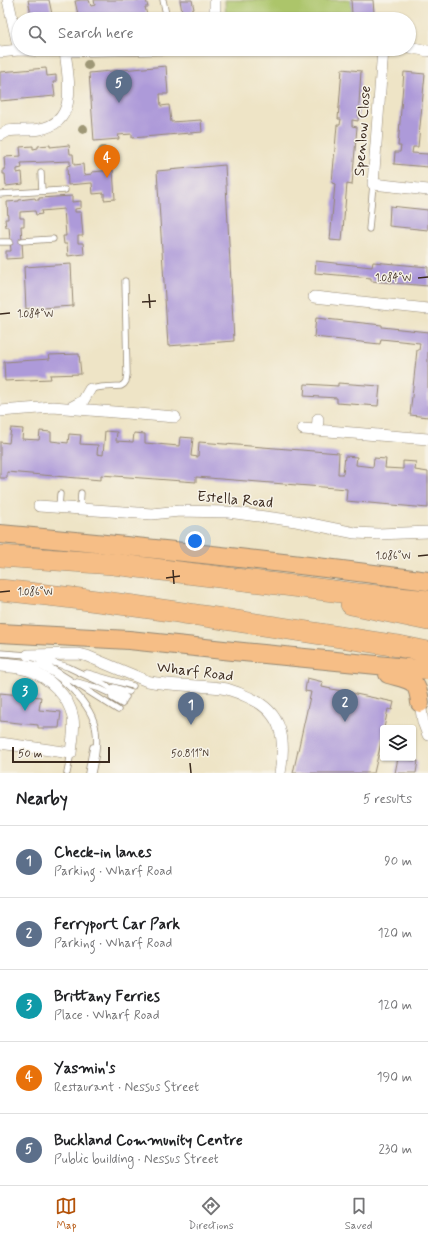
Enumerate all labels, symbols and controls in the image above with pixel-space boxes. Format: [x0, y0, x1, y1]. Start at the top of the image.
search box [12, 12, 416, 56]
icon: search [26, 23, 48, 45]
text: Search here [58, 24, 134, 44]
pin: 5 [106, 70, 132, 103]
street label: Spenlow Close [350, 85, 376, 177]
pin: 4 [94, 145, 120, 178]
text: 1.084°W [375, 271, 411, 285]
text: 1.084°W [17, 307, 53, 321]
street label: Estella Road [196, 487, 274, 513]
your location [185, 531, 205, 551]
text: 1.086°W [375, 549, 411, 563]
text: 1.086°W [17, 585, 53, 599]
street label: Wharf Road [156, 657, 234, 687]
pin: 3 [12, 678, 38, 711]
pin: 2 [332, 689, 358, 722]
pin: 1 [178, 692, 204, 725]
map controls [380, 725, 416, 761]
button: layers [380, 725, 416, 761]
scale bar [12, 745, 110, 764]
text: 50 m [18, 747, 43, 761]
text: 50.811°N [171, 747, 209, 761]
text: Nearby [16, 788, 68, 810]
text: 5 results [363, 791, 412, 808]
text: Check-in lanes [54, 843, 152, 863]
text: 1 [26, 853, 32, 870]
text: 90 m [384, 853, 412, 870]
text: Parking · Wharf Road [54, 863, 172, 880]
text: Ferryport Car Park [54, 915, 180, 935]
text: 2 [26, 925, 32, 942]
text: 120 m [378, 925, 412, 942]
text: Parking · Wharf Road [54, 935, 172, 952]
text: Brittany Ferries [54, 987, 160, 1007]
text: 3 [26, 997, 32, 1014]
text: 120 m [378, 997, 412, 1014]
text: Place · Wharf Road [54, 1007, 159, 1024]
text: Yasmin's [54, 1059, 115, 1079]
text: 4 [25, 1069, 33, 1086]
text: 190 m [377, 1069, 412, 1086]
text: Restaurant · Nessus Street [54, 1079, 199, 1096]
text: Buckland Community Centre [54, 1131, 243, 1151]
text: 5 [25, 1141, 33, 1158]
text: 230 m [378, 1141, 412, 1158]
text: Public building · Nessus Street [54, 1151, 219, 1168]
tab: Map [55, 1195, 77, 1233]
tab: Directions [188, 1195, 234, 1233]
tab: Saved [345, 1195, 372, 1233]

